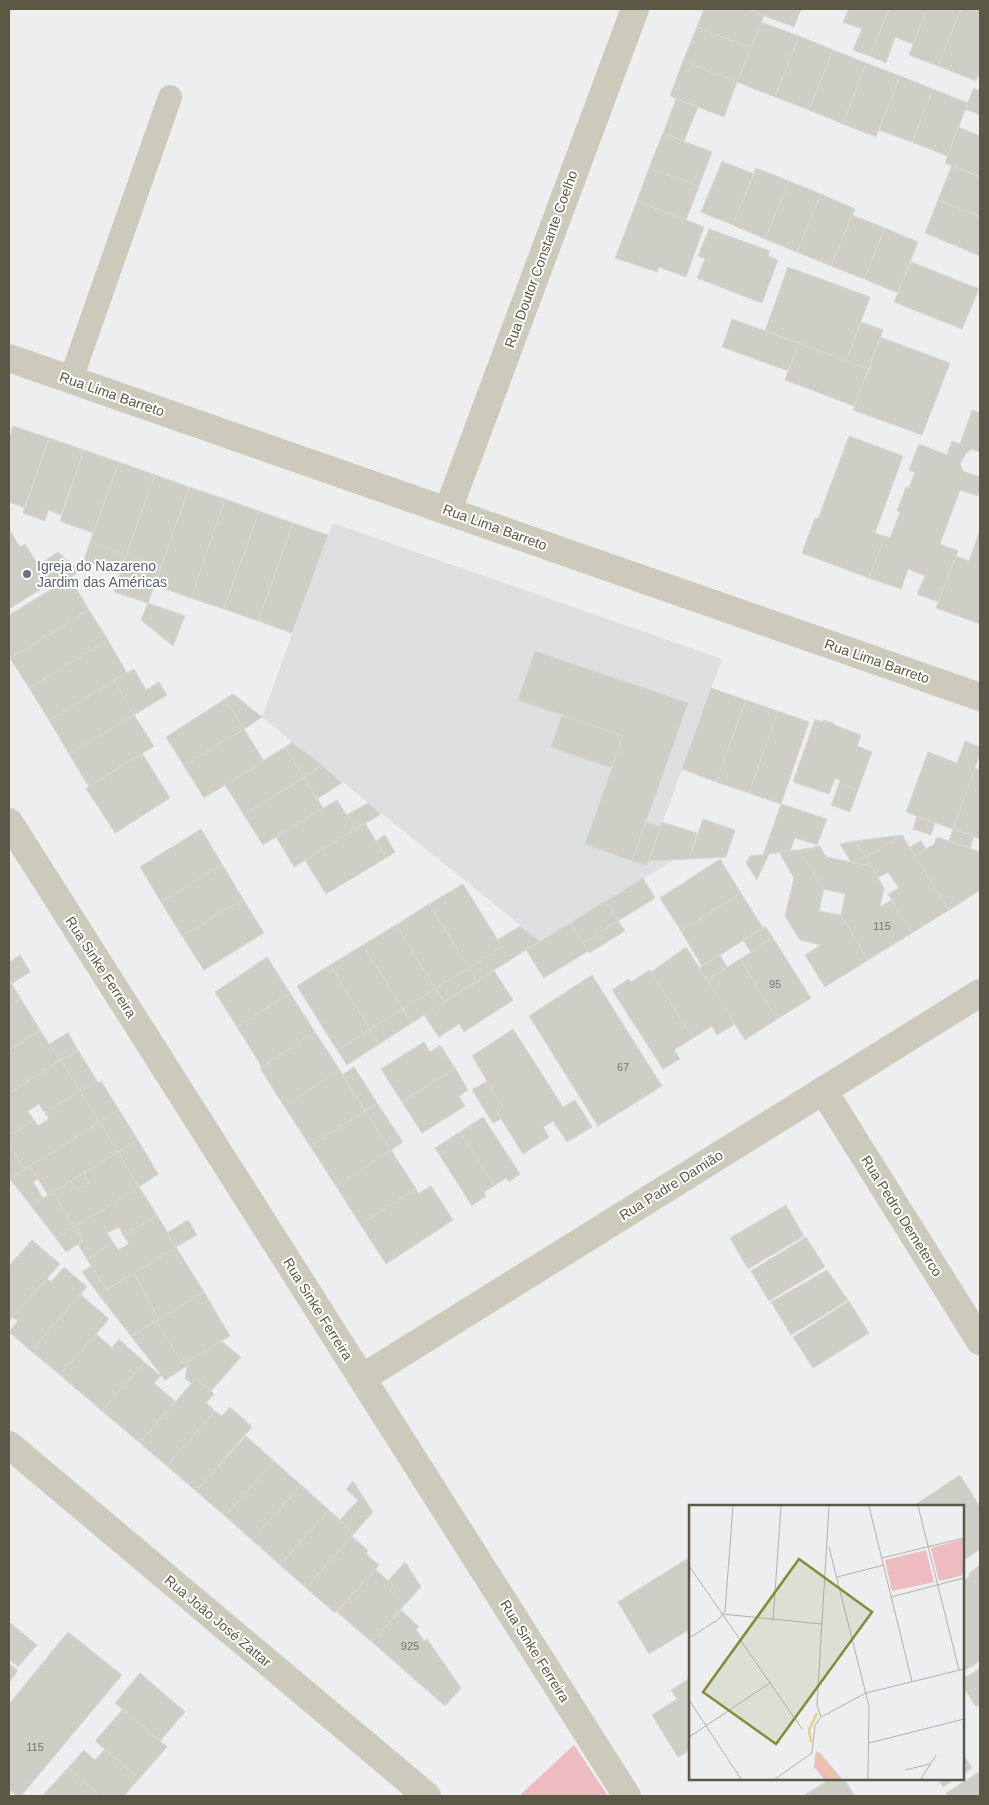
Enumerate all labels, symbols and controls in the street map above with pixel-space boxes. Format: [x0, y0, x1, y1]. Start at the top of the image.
street label: Rua Doutor Constante Coelho [501, 168, 581, 350]
street label: Rua Lima Barreto [58, 369, 167, 419]
street label: Rua Lima Barreto [441, 501, 549, 553]
place label: Igreja do Nazareno Jardim das Américas [37, 558, 167, 590]
marker: Igreja do Nazareno Jardim das Américas [21, 568, 33, 580]
street label: Rua Lima Barreto [823, 636, 932, 686]
street label: Rua Sinke Ferreira [62, 913, 140, 1021]
house number: 115 [873, 920, 891, 932]
house number: 95 [769, 978, 781, 990]
house number: 67 [617, 1061, 629, 1073]
street label: Rua Padre Damião [616, 1147, 726, 1223]
street label: Rua Pedro Demeterco [858, 1153, 946, 1279]
street label: Rua Sinke Ferreira [280, 1255, 356, 1363]
inset map [689, 1505, 964, 1780]
street label: Rua João José Zattar [162, 1572, 275, 1670]
street label: Rua Sinke Ferreira [497, 1597, 573, 1705]
house number: 925 [401, 1640, 419, 1652]
house number: 115 [26, 1741, 44, 1753]

